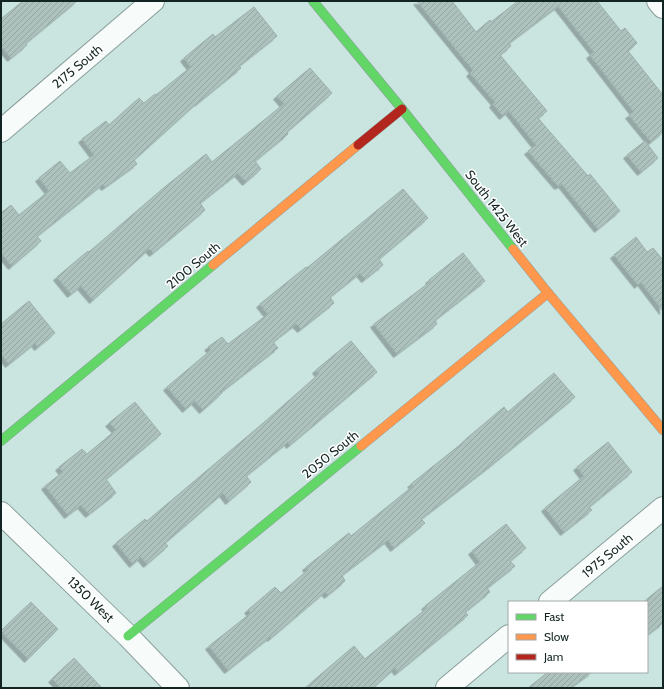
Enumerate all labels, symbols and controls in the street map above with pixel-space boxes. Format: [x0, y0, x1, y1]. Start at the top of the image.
street label: 2175 South [49, 40, 105, 92]
street label: South 1425 West [462, 167, 532, 250]
street label: 2100 South [163, 238, 223, 292]
street label: 2050 South [299, 426, 361, 482]
street label: 1975 South [578, 529, 636, 581]
street label: 1350 West [64, 573, 118, 626]
legend [508, 601, 648, 673]
text: Fast [544, 609, 564, 624]
text: Slow [544, 629, 569, 644]
text: Jam [543, 649, 563, 664]

